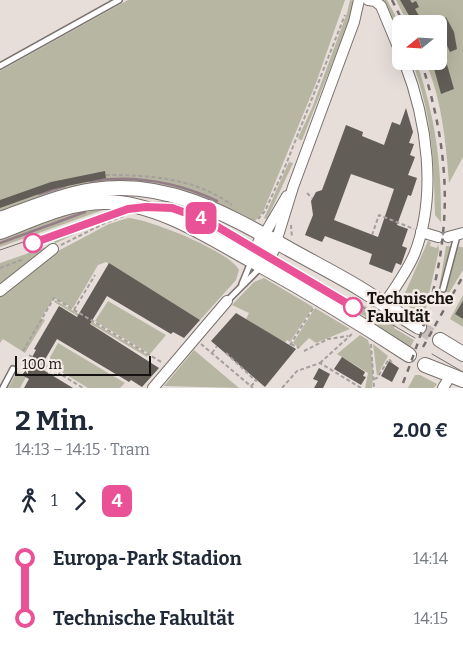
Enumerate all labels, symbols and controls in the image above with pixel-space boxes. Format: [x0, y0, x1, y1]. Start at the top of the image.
north arrow [392, 15, 448, 70]
map controls [392, 15, 447, 70]
line badge: 4 [185, 202, 217, 234]
text: 4 [196, 207, 206, 229]
unlabelled marker [23, 233, 43, 253]
place label: Technische Fakultät [367, 289, 454, 326]
marker: Technische Fakultät [343, 297, 363, 317]
scale bar [15, 353, 151, 376]
text: 100 m [22, 356, 62, 373]
text: 2 Min. [15, 404, 94, 437]
text: 2.00 € [393, 419, 448, 442]
text: 14:13 – 14:15 · Tram [15, 440, 150, 459]
icon: walk [15, 487, 43, 515]
icon: forward [66, 487, 94, 515]
text: 4 [112, 490, 122, 512]
text: 1 [51, 491, 58, 510]
text: Europa-Park Stadion [53, 547, 242, 570]
text: 14:14 [413, 549, 448, 568]
text: Technische Fakultät [53, 607, 234, 630]
text: 14:15 [414, 609, 448, 628]

